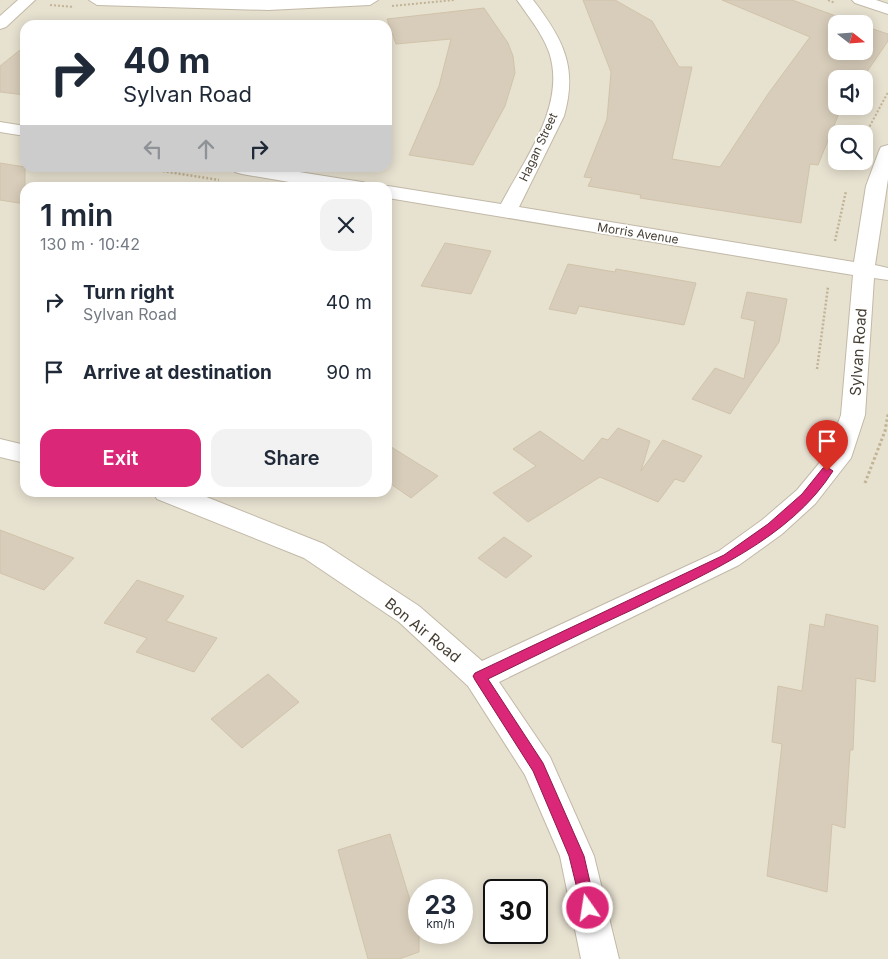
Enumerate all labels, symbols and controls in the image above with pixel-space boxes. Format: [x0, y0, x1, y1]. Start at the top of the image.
north arrow [828, 15, 872, 60]
map controls [828, 15, 873, 170]
text: 40 m [123, 39, 211, 81]
icon: right [40, 40, 105, 105]
button: sound [828, 70, 873, 115]
text: Sylvan Road [123, 81, 252, 107]
street label: Hagan Street [516, 110, 560, 184]
button: search [828, 125, 873, 170]
icon: left [139, 135, 167, 163]
icon: ahead [192, 135, 220, 163]
icon: right [245, 135, 273, 163]
text: 1 min [40, 197, 113, 233]
button: close [320, 199, 372, 251]
street label: Morris Avenue [596, 219, 680, 247]
text: 130 m · 10:42 [40, 234, 140, 254]
text: Turn right [83, 281, 174, 304]
icon: right [40, 288, 68, 316]
text: 40 m [326, 291, 372, 314]
text: Sylvan Road [83, 304, 177, 324]
street label: Sylvan Road [845, 307, 871, 397]
icon: arrive [40, 358, 68, 386]
text: Arrive at destination [83, 361, 272, 384]
text: 90 m [326, 361, 372, 384]
pin [806, 420, 848, 471]
icon: arrive [813, 427, 841, 455]
button: Exit [40, 429, 201, 487]
button: Share [211, 429, 372, 487]
street label: Bon Air Road [381, 594, 465, 666]
speed limit sign: 30 [483, 879, 548, 944]
position arrow [561, 881, 613, 933]
text: 23 [425, 890, 456, 920]
text: km/h [426, 916, 455, 931]

